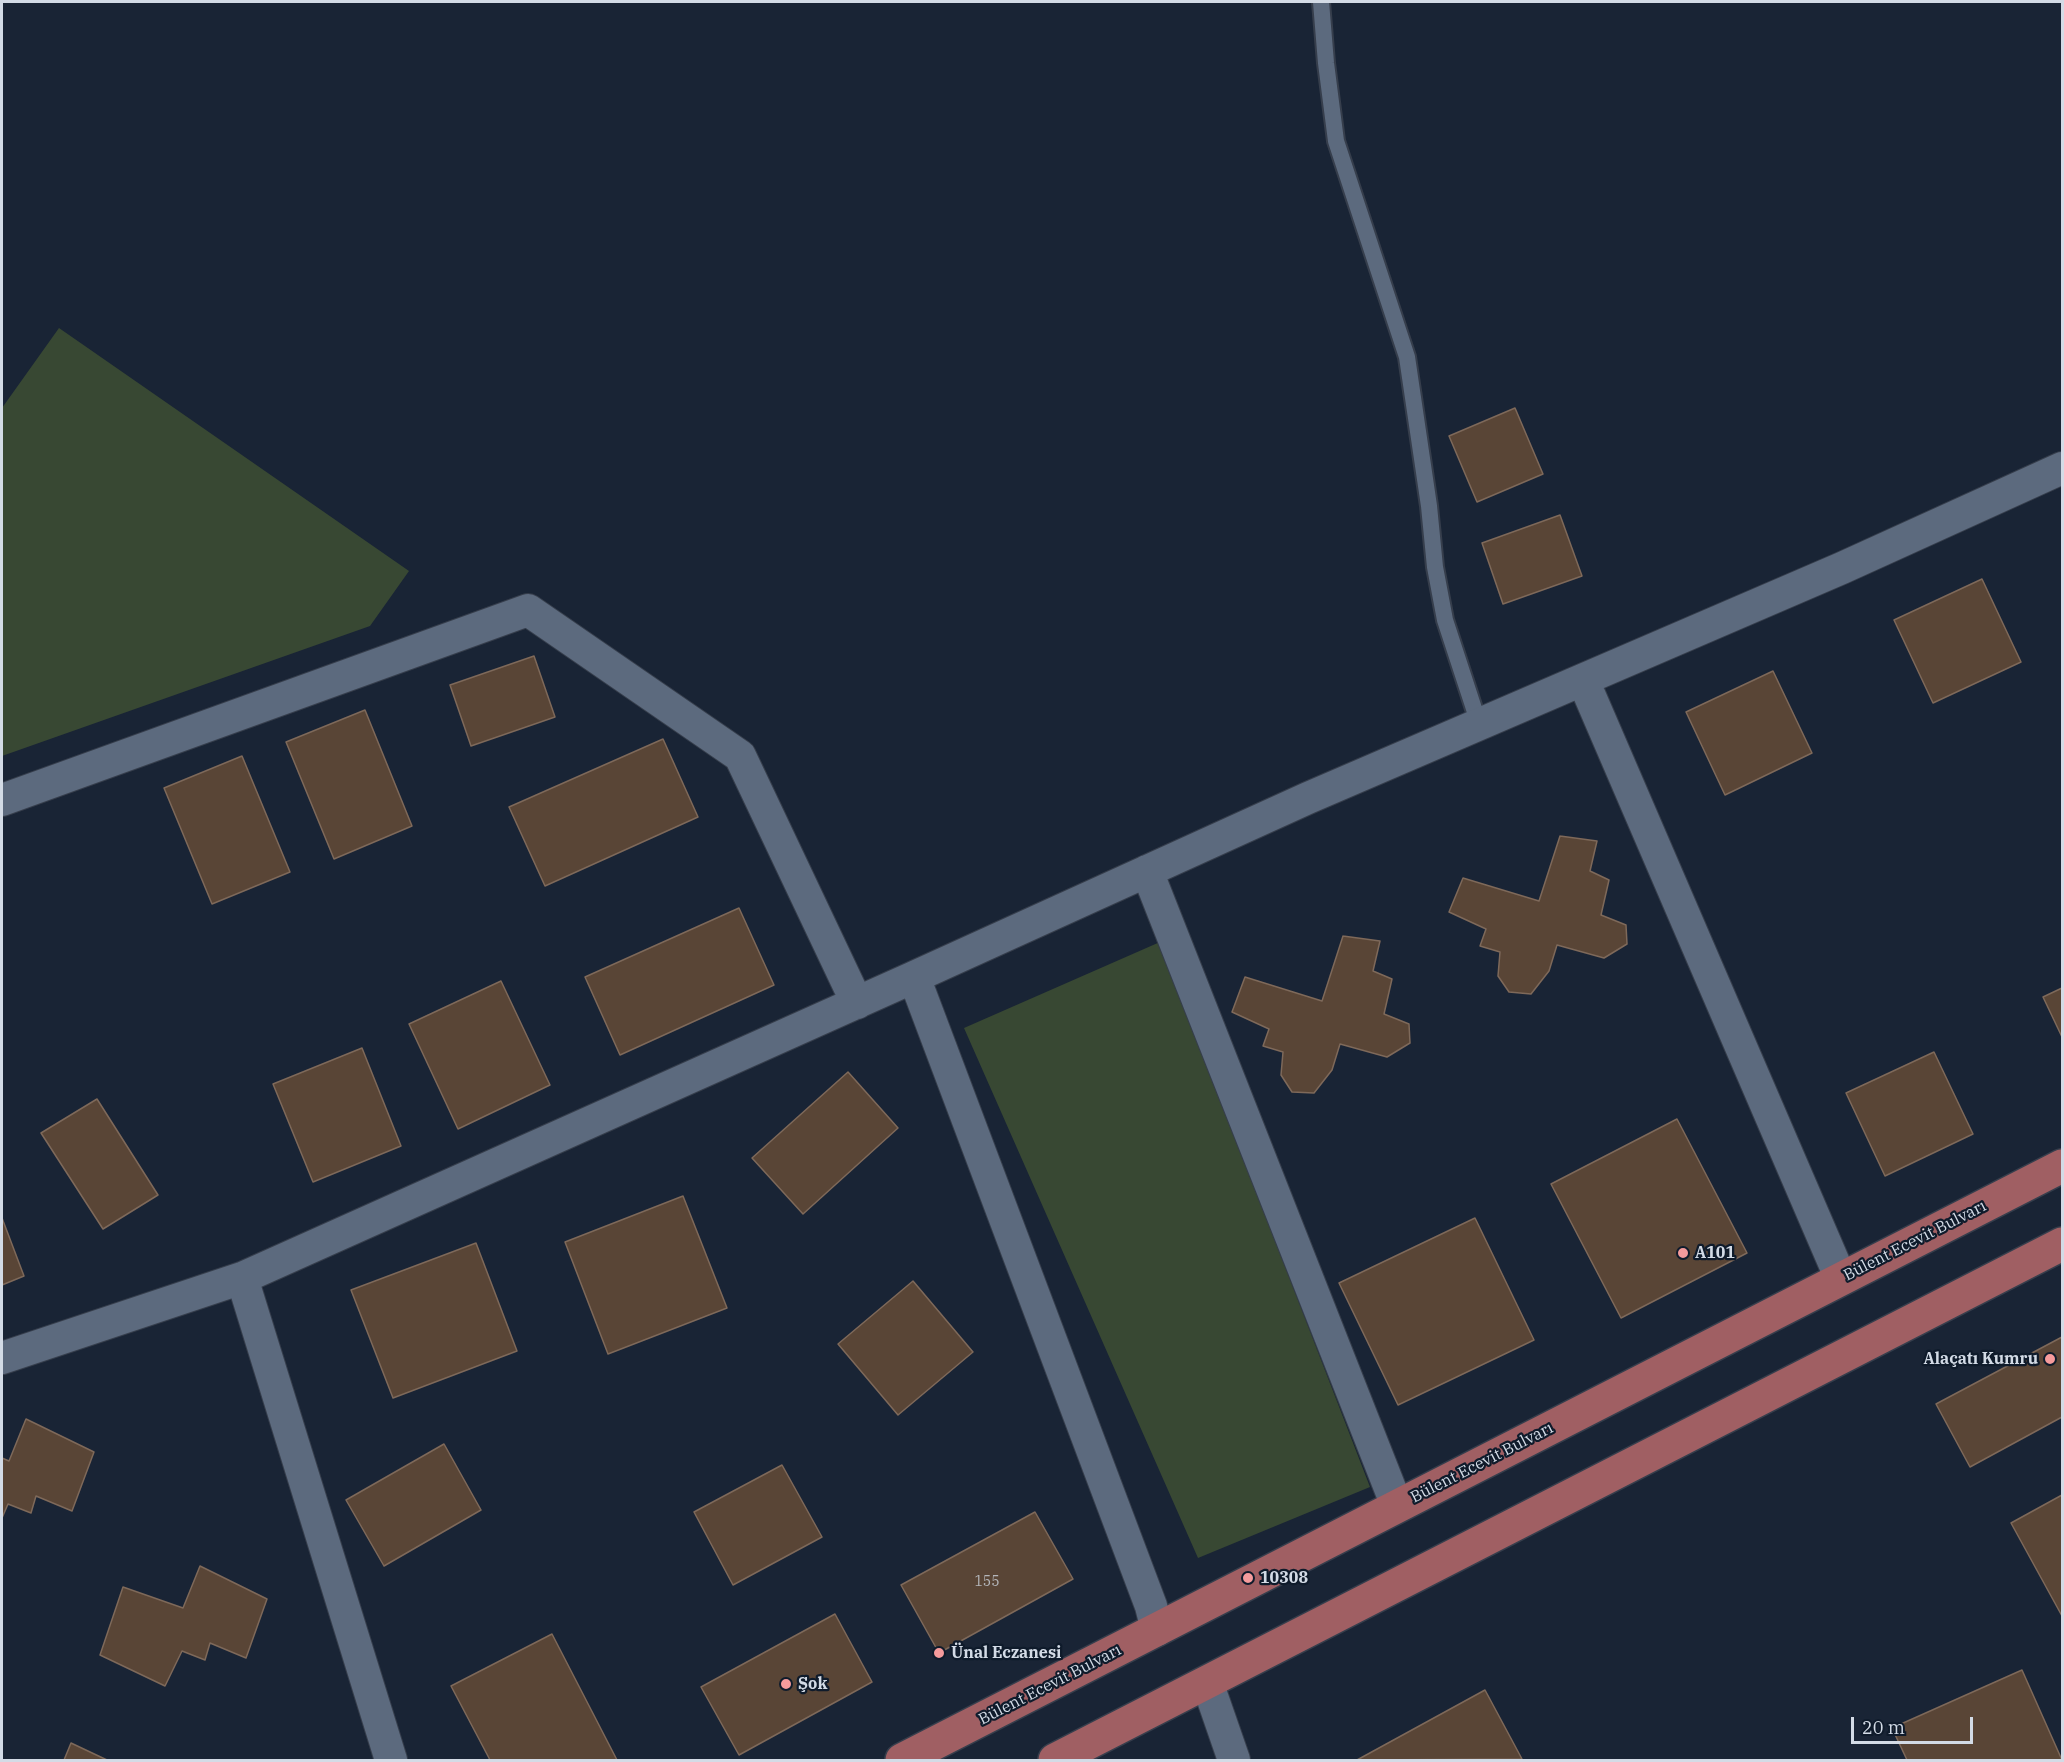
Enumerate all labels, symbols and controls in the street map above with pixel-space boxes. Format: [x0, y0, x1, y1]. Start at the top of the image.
street label: Bülent Ecevit Bulvarı [1840, 1197, 1990, 1285]
place label: A101 [1695, 1243, 1735, 1263]
marker: A101 [1676, 1246, 1690, 1260]
place label: Alaçatı Kumru [1924, 1349, 2038, 1369]
marker: Alaçatı Kumru [2043, 1352, 2057, 1366]
street label: Bülent Ecevit Bulvarı [1407, 1419, 1557, 1507]
place label: 10308 [1260, 1568, 1308, 1588]
marker: 10308 [1241, 1571, 1255, 1585]
house number: 155 [974, 1574, 1000, 1590]
street label: Bülent Ecevit Bulvarı [975, 1641, 1125, 1729]
place label: Ünal Eczanesi [951, 1643, 1061, 1663]
marker: Ünal Eczanesi [932, 1646, 946, 1660]
place label: Şok [798, 1674, 827, 1694]
marker: Şok [779, 1677, 793, 1691]
scale bar [1854, 1705, 1976, 1743]
text: 20 m [1862, 1716, 1905, 1739]

